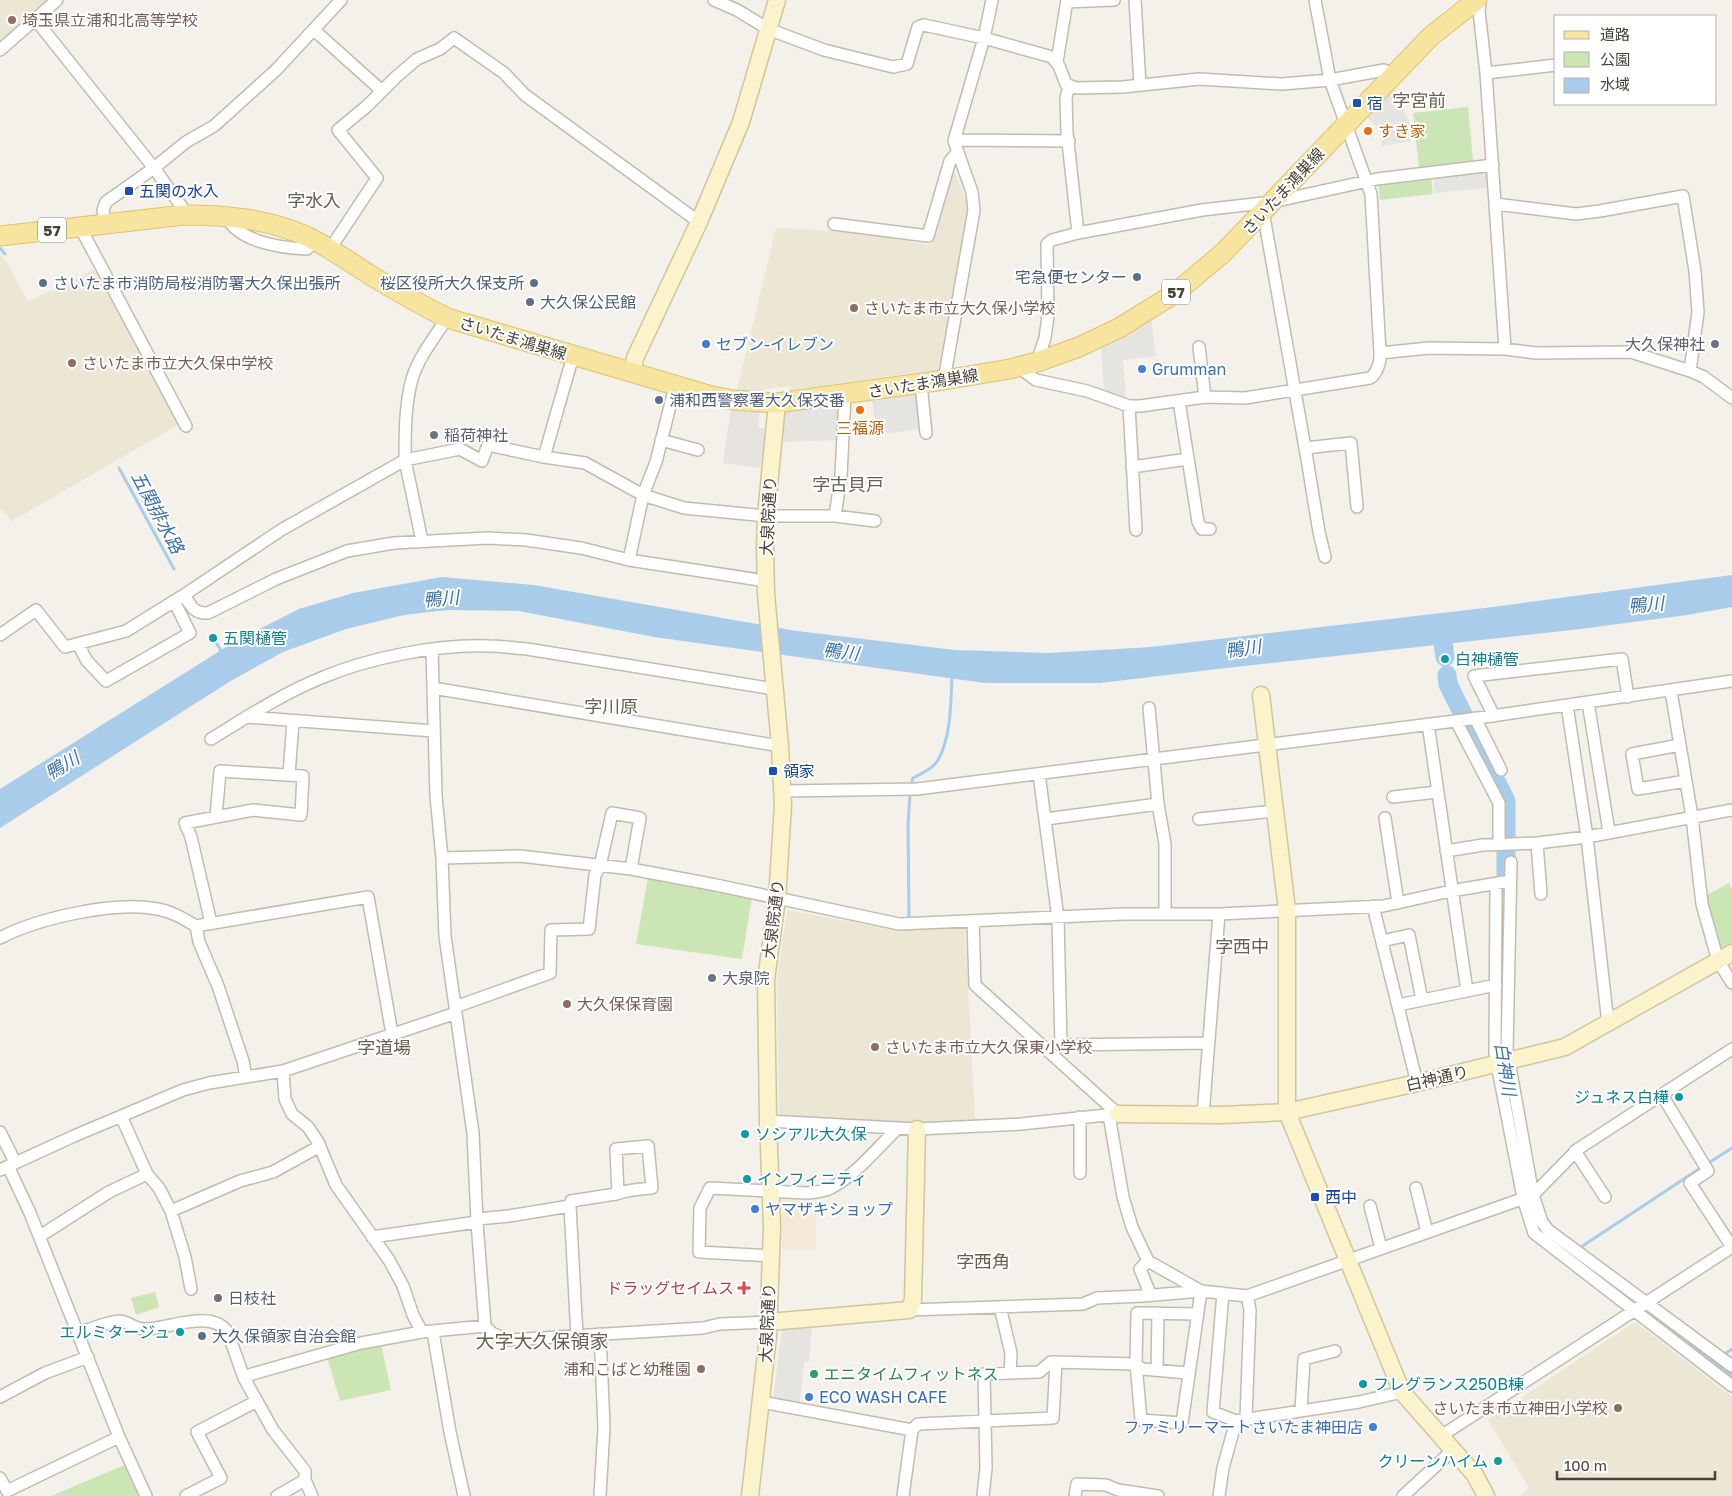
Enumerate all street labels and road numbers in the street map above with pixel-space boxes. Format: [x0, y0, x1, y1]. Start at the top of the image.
street label: さいたま鴻巣線 [1238, 143, 1328, 239]
road number: 57 [38, 218, 66, 242]
road number: 57 [1162, 280, 1190, 304]
street label: さいたま鴻巣線 [457, 312, 569, 364]
street label: さいたま鴻巣線 [866, 364, 980, 402]
street label: 大泉院通り [756, 476, 780, 556]
street label: 大泉院通り [758, 878, 788, 960]
street label: 白神通り [1404, 1061, 1470, 1095]
street label: 大泉院通り [755, 1283, 779, 1363]

